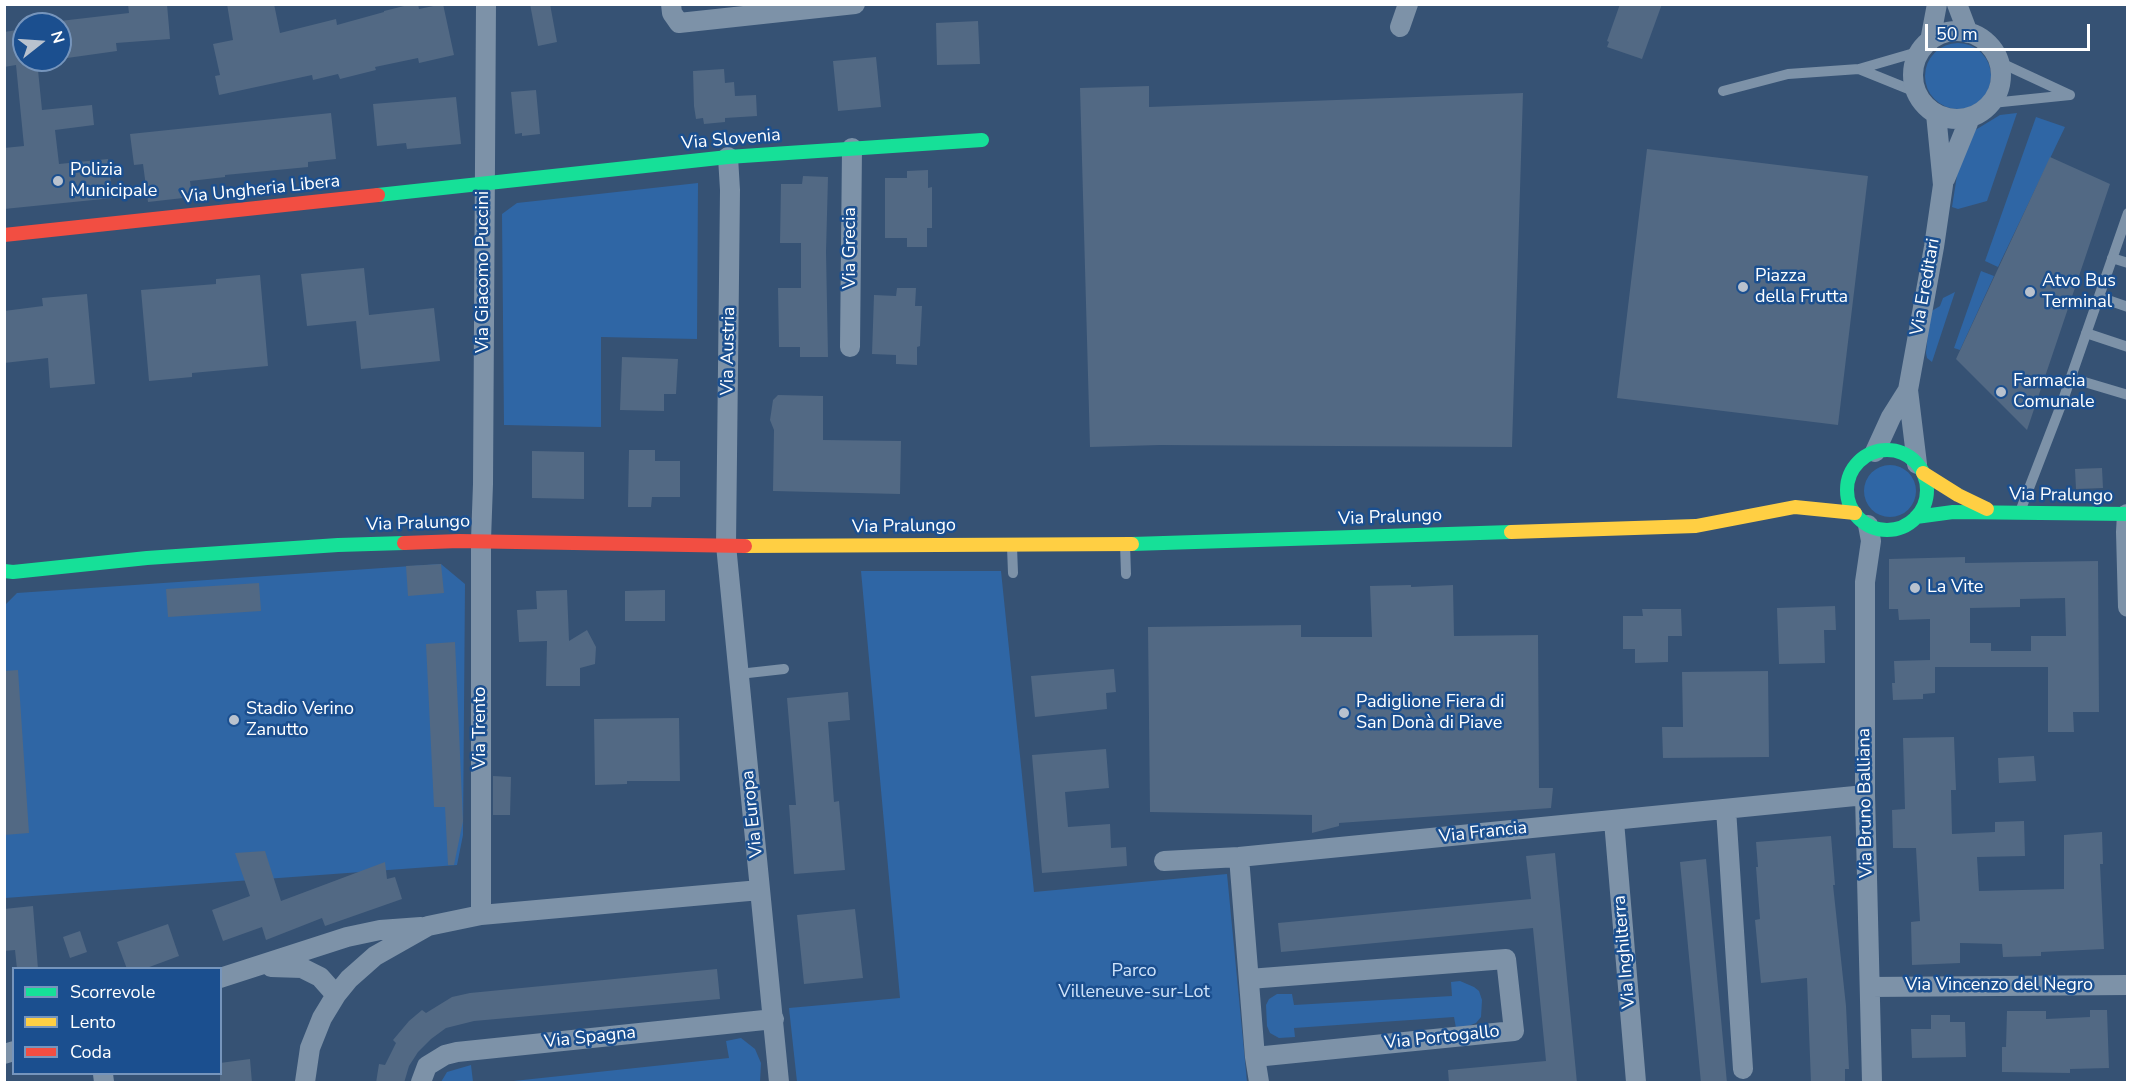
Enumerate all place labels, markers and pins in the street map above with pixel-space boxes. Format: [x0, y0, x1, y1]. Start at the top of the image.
place label: Polizia Municipale [70, 160, 157, 202]
marker: Polizia Municipale [51, 174, 65, 188]
place label: Piazza della Frutta [1755, 266, 1848, 308]
place label: Atvo Bus Terminal [2042, 271, 2116, 314]
marker: Piazza della Frutta [1736, 280, 1750, 294]
marker: Atvo Bus Terminal [2023, 285, 2037, 299]
place label: Farmacia Comunale [2013, 371, 2095, 413]
marker: Farmacia Comunale [1994, 385, 2008, 399]
place label: La Vite [1927, 577, 1983, 599]
marker: La Vite [1908, 581, 1922, 595]
place label: Padiglione Fiera di San Donà di Piave [1356, 692, 1504, 734]
place label: Stadio Verino Zanutto [246, 699, 354, 742]
marker: Padiglione Fiera di San Donà di Piave [1337, 706, 1351, 720]
marker: Stadio Verino Zanutto [227, 713, 241, 727]

